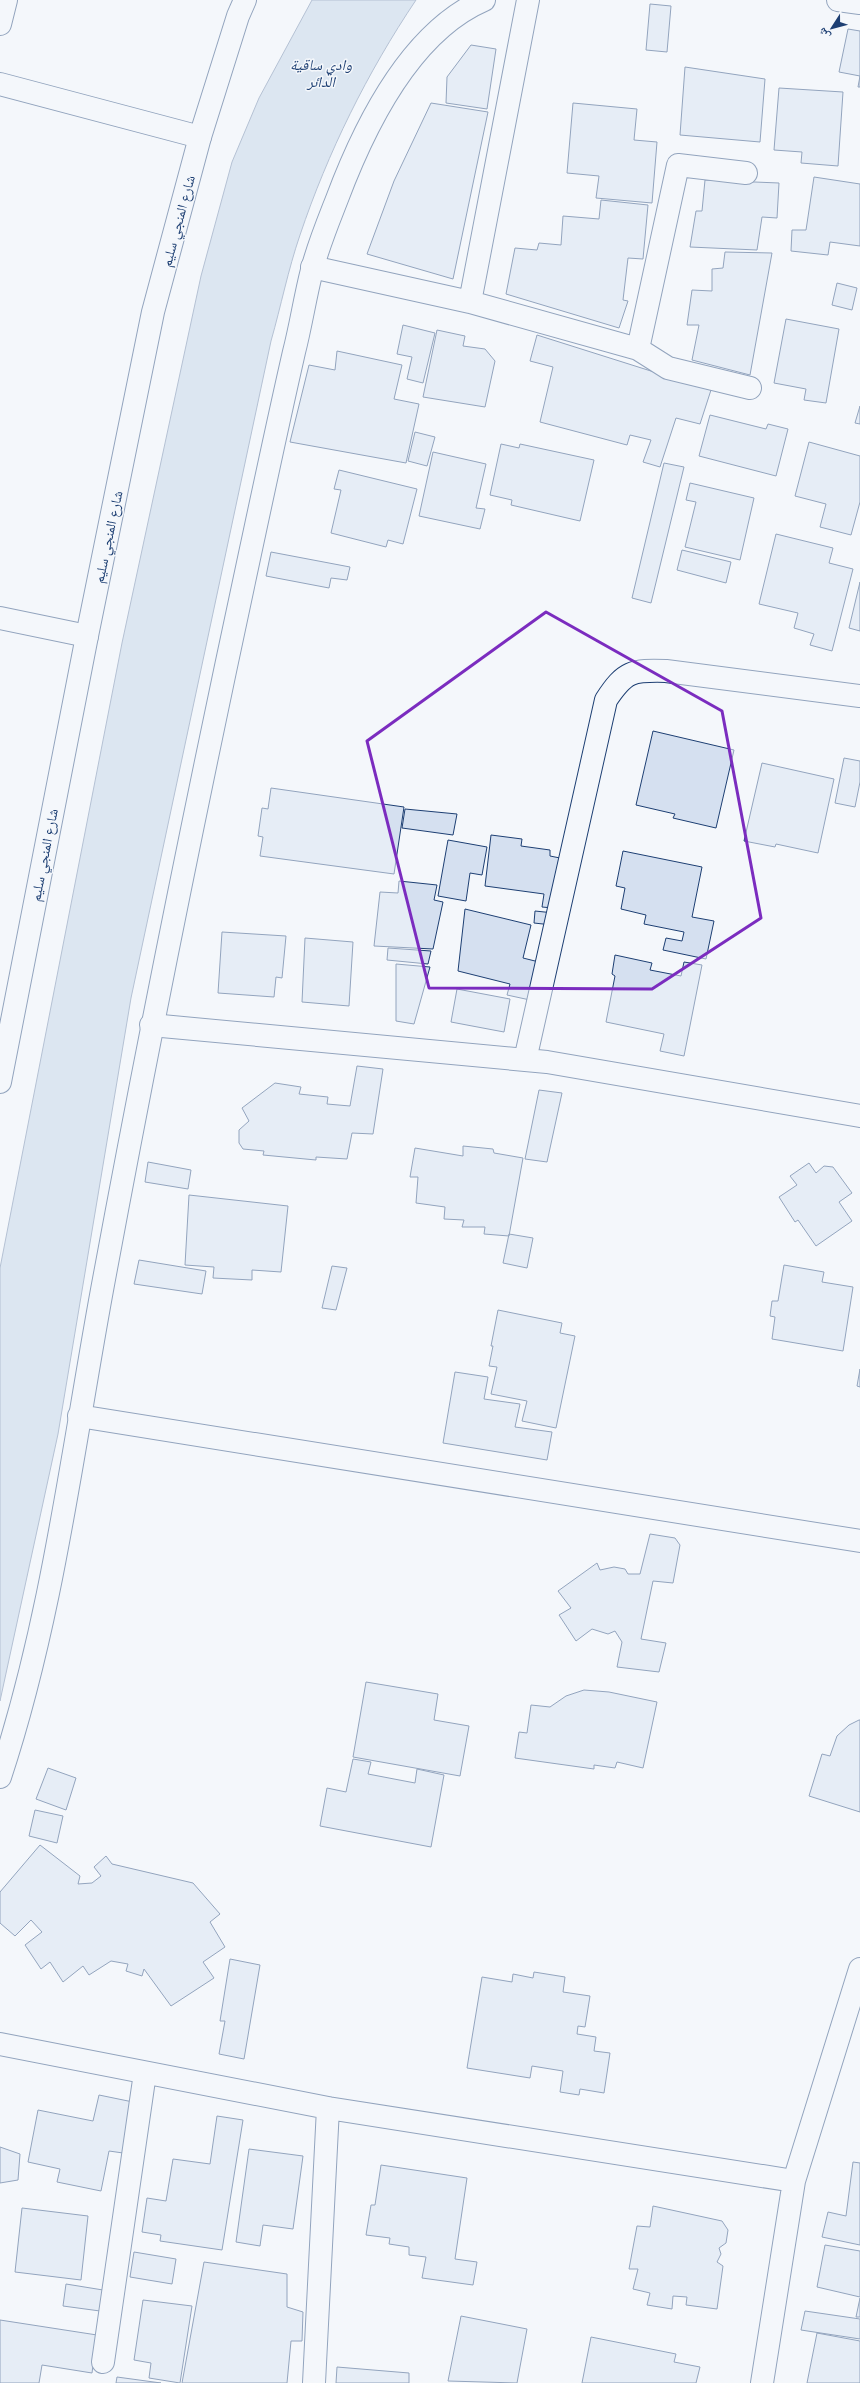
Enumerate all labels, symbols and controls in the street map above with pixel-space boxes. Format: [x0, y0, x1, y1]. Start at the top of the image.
north arrow [812, 8, 852, 48]
text: ش [815, 24, 834, 43]
water label: وادي ساقية الدائر [290, 55, 352, 91]
street label: شارع المنجي سليم [157, 173, 201, 269]
street label: شارع المنجي سليم [89, 489, 129, 585]
street label: شارع المنجي سليم [26, 807, 64, 903]

